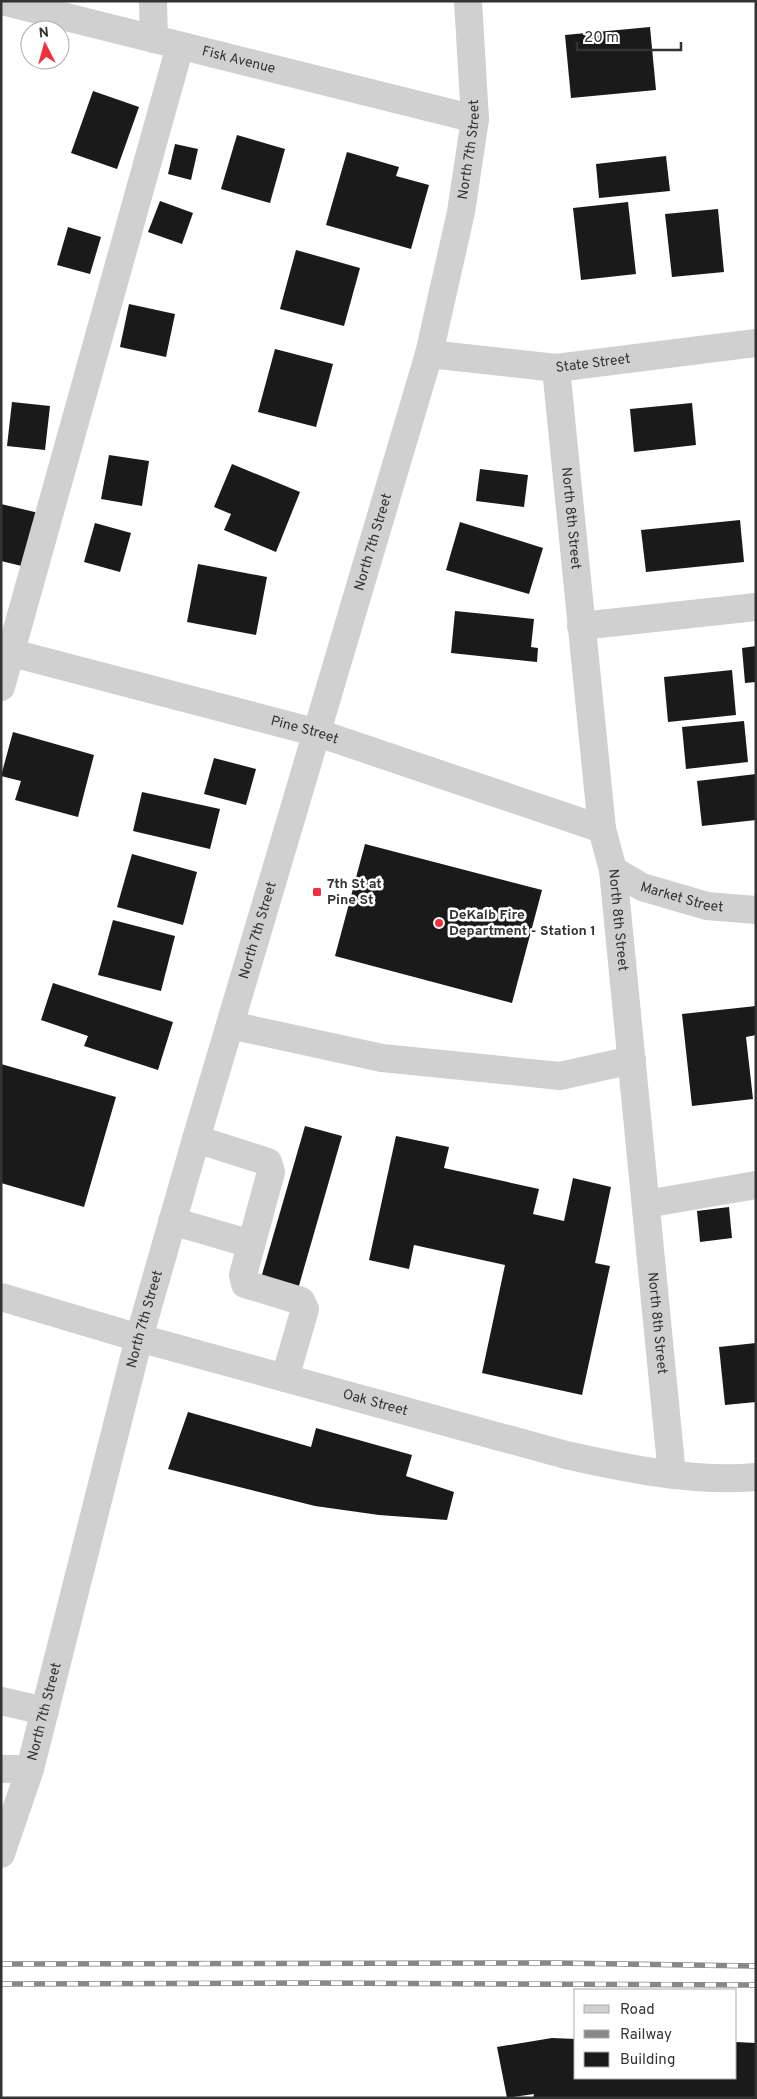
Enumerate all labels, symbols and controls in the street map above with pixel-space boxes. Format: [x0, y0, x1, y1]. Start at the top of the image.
north arrow [20, 20, 70, 70]
scale bar [577, 20, 681, 52]
text: N [38, 25, 50, 43]
text: 20 m [584, 29, 619, 48]
street label: Fisk Avenue [200, 43, 277, 77]
street label: North 7th Street [455, 99, 484, 201]
street label: State Street [555, 350, 631, 376]
street label: North 8th Street [557, 466, 585, 570]
street label: North 7th Street [351, 491, 396, 593]
street label: Pine Street [269, 712, 341, 748]
street label: North 8th Street [604, 868, 631, 972]
place label: 7th St at Pine St [327, 876, 382, 909]
street label: Market Street [638, 878, 724, 916]
street label: North 7th Street [235, 880, 280, 981]
marker: 7th St at Pine St [311, 886, 323, 898]
place label: DeKalb Fire Department - Station 1 [449, 907, 596, 940]
marker: DeKalb Fire Department - Station 1 [433, 917, 445, 929]
street label: North 7th Street [123, 1268, 166, 1370]
street label: North 8th Street [644, 1271, 671, 1375]
street label: Oak Street [341, 1386, 410, 1420]
street label: North 7th Street [24, 1661, 65, 1763]
legend [574, 1989, 737, 2079]
text: Road [620, 2001, 655, 2020]
text: Railway [620, 2026, 672, 2045]
text: Building [620, 2051, 675, 2070]

